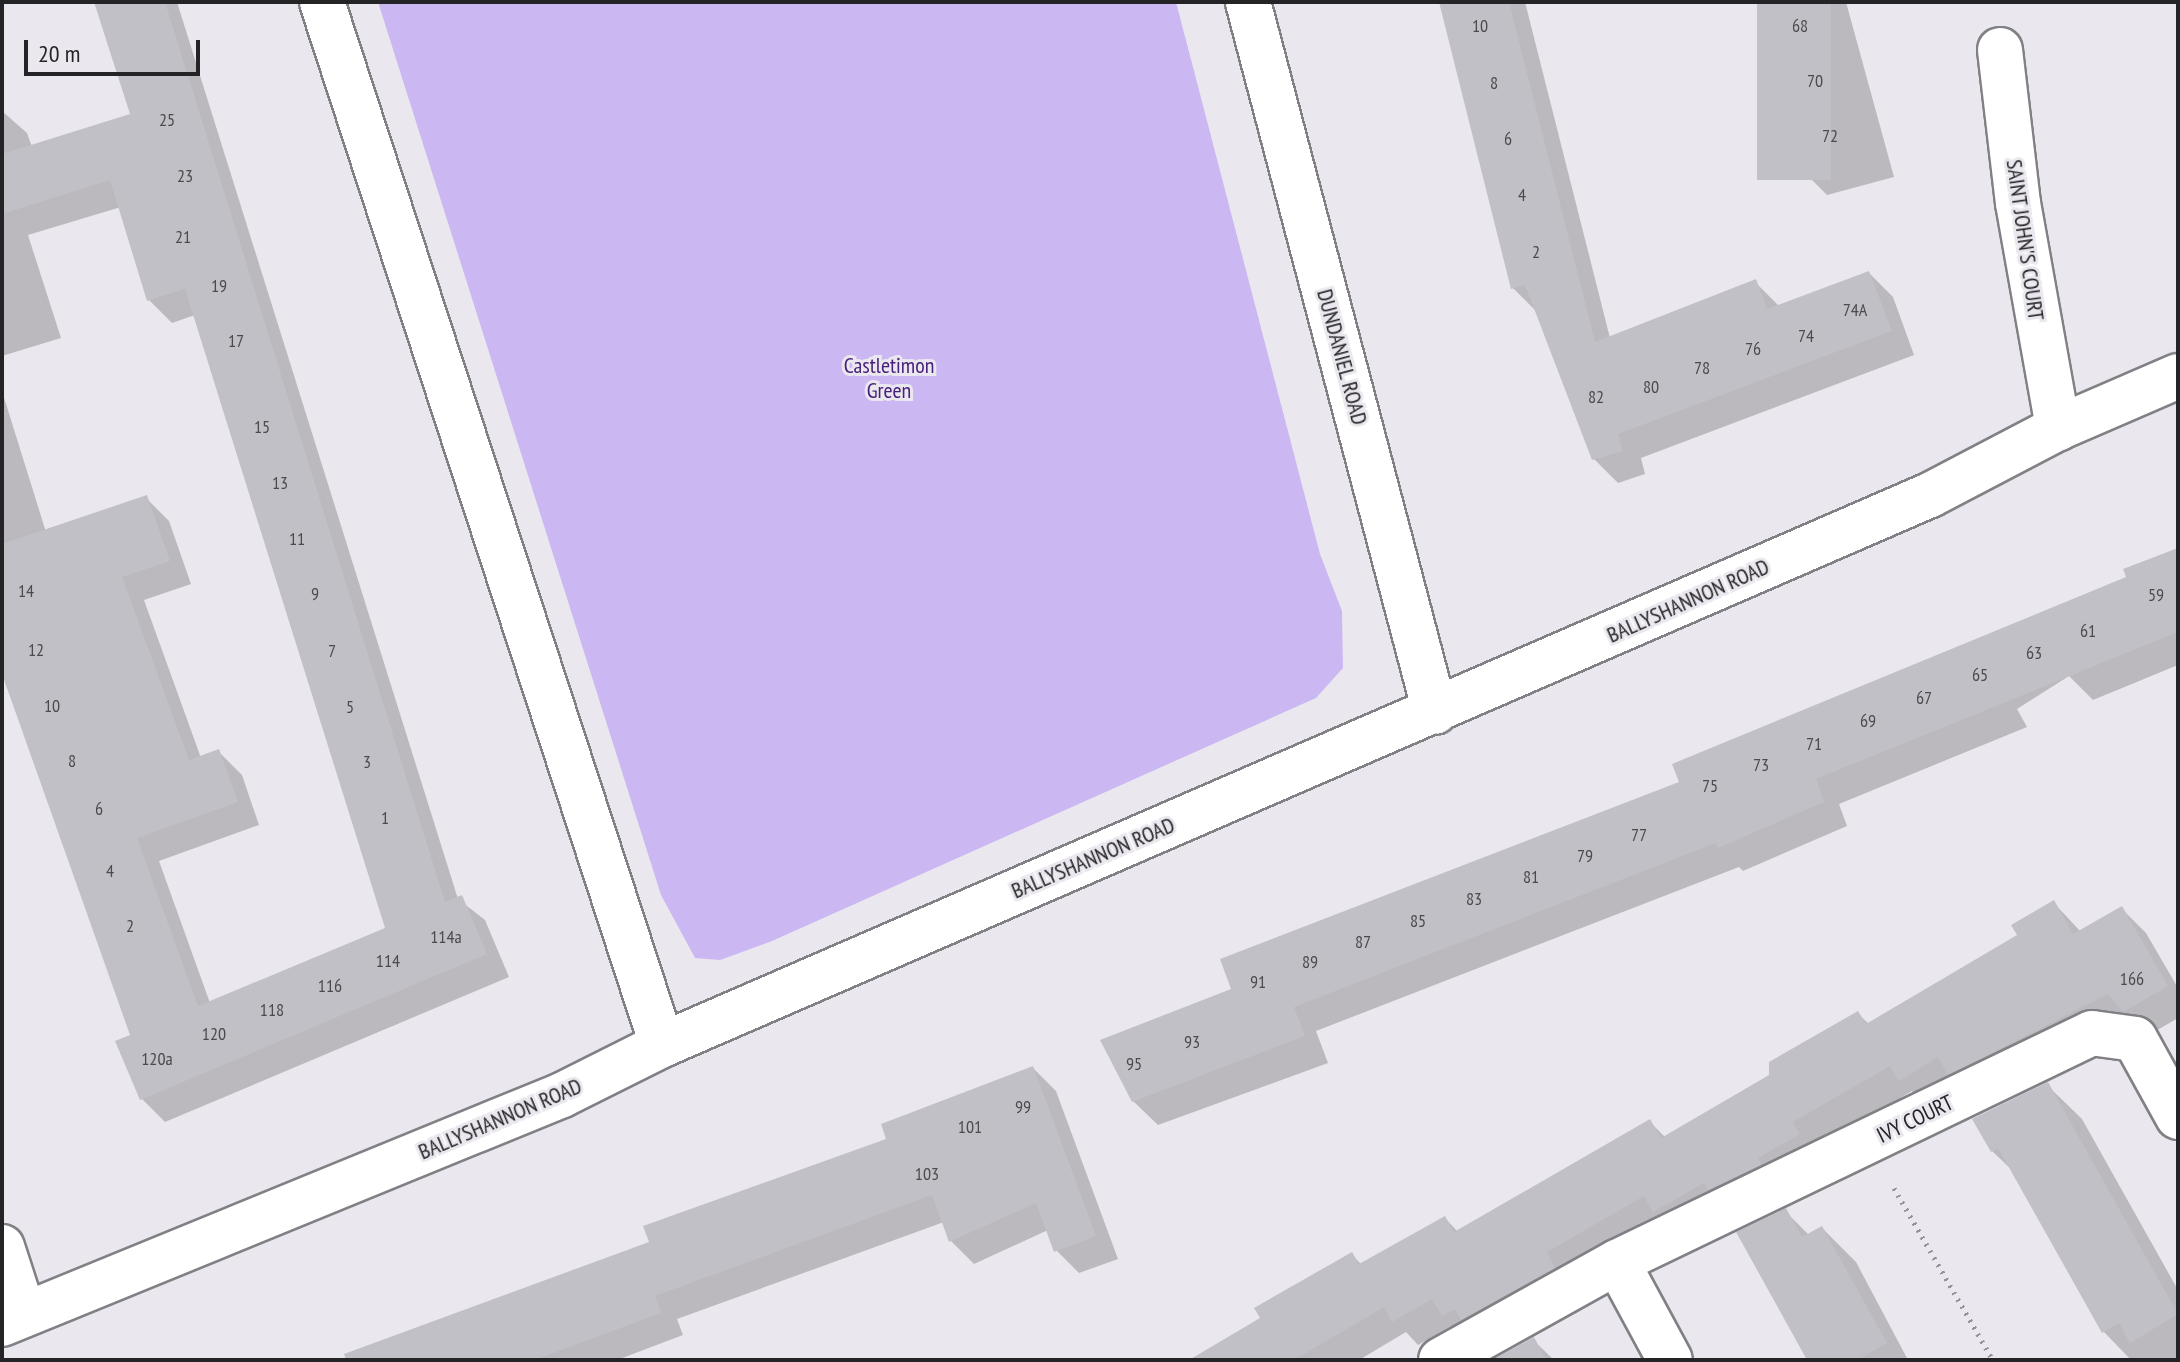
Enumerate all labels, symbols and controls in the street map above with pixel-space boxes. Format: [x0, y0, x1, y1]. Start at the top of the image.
house number: 10 [1472, 15, 1488, 37]
house number: 68 [1792, 15, 1808, 37]
scale bar [28, 24, 204, 74]
text: 20 m [38, 38, 80, 69]
house number: 70 [1807, 70, 1823, 92]
house number: 8 [1490, 72, 1498, 94]
house number: 25 [159, 109, 175, 131]
house number: 72 [1822, 125, 1838, 147]
house number: 6 [1504, 128, 1512, 150]
street label: SAINT JOHN'S COURT [2001, 158, 2049, 322]
house number: 23 [177, 165, 193, 187]
house number: 4 [1518, 184, 1526, 206]
house number: 21 [175, 226, 191, 248]
house number: 2 [1532, 241, 1540, 263]
house number: 19 [211, 275, 227, 297]
street label: DUNDANIEL ROAD [1311, 286, 1373, 428]
house number: 74A [1843, 299, 1867, 321]
house number: 74 [1798, 325, 1814, 347]
house number: 17 [228, 330, 244, 352]
house number: 76 [1745, 338, 1761, 360]
park label: Castletimon Green [844, 352, 934, 404]
house number: 78 [1694, 357, 1710, 379]
house number: 80 [1643, 376, 1659, 398]
house number: 82 [1588, 386, 1604, 408]
house number: 15 [254, 416, 270, 438]
house number: 13 [272, 472, 288, 494]
house number: 11 [289, 528, 305, 550]
street label: BALLYSHANNON ROAD [1603, 553, 1773, 649]
house number: 14 [18, 580, 34, 602]
house number: 9 [311, 583, 319, 605]
house number: 59 [2148, 584, 2164, 606]
house number: 61 [2080, 620, 2096, 642]
house number: 12 [28, 639, 44, 661]
house number: 7 [328, 640, 336, 662]
house number: 63 [2026, 642, 2042, 664]
house number: 65 [1972, 664, 1988, 686]
house number: 67 [1916, 687, 1932, 709]
house number: 10 [44, 695, 60, 717]
house number: 5 [346, 696, 354, 718]
house number: 69 [1860, 710, 1876, 732]
house number: 71 [1806, 733, 1822, 755]
house number: 8 [68, 750, 76, 772]
house number: 3 [363, 751, 371, 773]
house number: 73 [1753, 754, 1769, 776]
house number: 75 [1702, 775, 1718, 797]
house number: 6 [95, 798, 103, 820]
house number: 1 [381, 807, 389, 829]
street label: BALLYSHANNON ROAD [1008, 812, 1178, 904]
house number: 77 [1631, 824, 1647, 846]
house number: 79 [1577, 845, 1593, 867]
house number: 4 [106, 860, 114, 882]
house number: 81 [1523, 866, 1539, 888]
house number: 83 [1466, 888, 1482, 910]
house number: 85 [1410, 910, 1426, 932]
house number: 2 [126, 915, 134, 937]
house number: 114a [430, 926, 462, 948]
house number: 87 [1355, 931, 1371, 953]
house number: 114 [376, 950, 400, 972]
house number: 89 [1302, 951, 1318, 973]
house number: 166 [2120, 968, 2144, 990]
house number: 91 [1250, 971, 1266, 993]
house number: 116 [318, 975, 342, 997]
house number: 118 [260, 999, 284, 1021]
house number: 120 [202, 1023, 226, 1045]
house number: 93 [1184, 1031, 1200, 1053]
house number: 120a [141, 1048, 173, 1070]
house number: 95 [1126, 1053, 1142, 1075]
street label: BALLYSHANNON ROAD [415, 1073, 585, 1165]
street label: IVY COURT [1872, 1089, 1958, 1149]
house number: 99 [1015, 1096, 1031, 1118]
house number: 101 [958, 1116, 982, 1138]
house number: 103 [915, 1163, 939, 1185]

